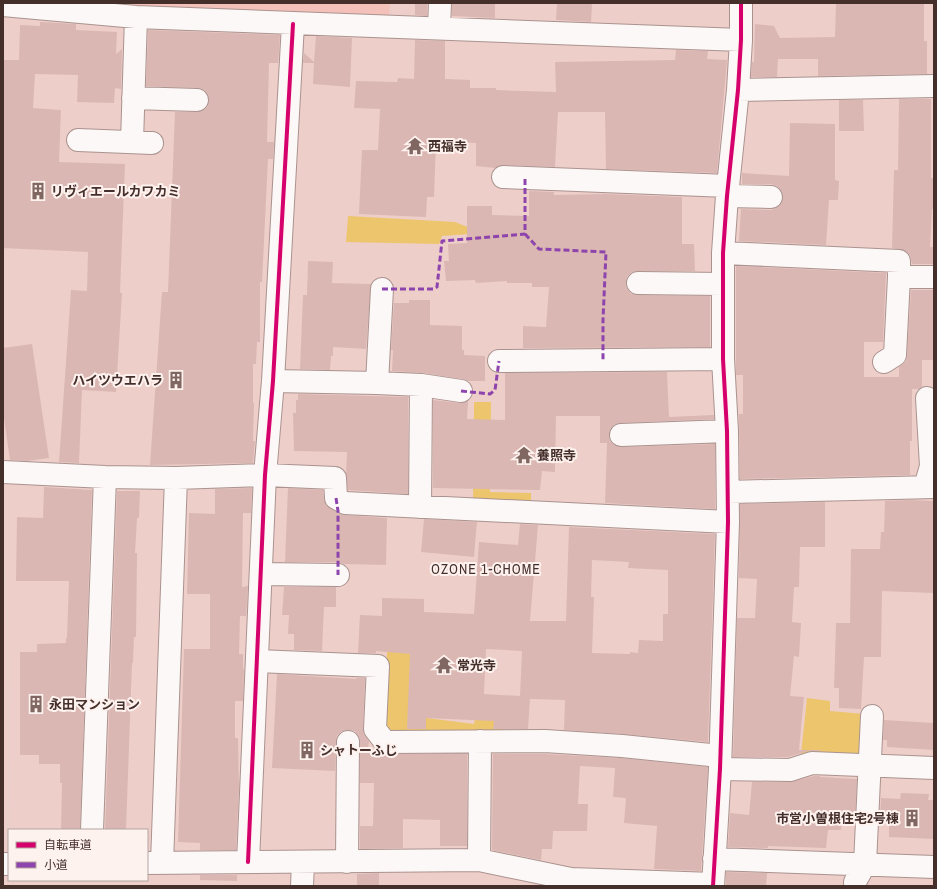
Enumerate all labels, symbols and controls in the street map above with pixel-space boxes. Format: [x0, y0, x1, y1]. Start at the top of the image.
temple icon: 西福寺 [405, 136, 425, 156]
place label: 西福寺 [428, 138, 467, 155]
building icon: リヴィエールカワカミ [28, 181, 48, 201]
place label: リヴィエールカワカミ [51, 183, 181, 200]
building icon: ハイツウエハラ [166, 370, 186, 390]
place label: ハイツウエハラ [72, 372, 163, 389]
temple icon: 養照寺 [514, 445, 534, 465]
place label: 養照寺 [537, 447, 576, 464]
district label: OZONE 1-CHOME [431, 560, 541, 578]
temple icon: 常光寺 [434, 655, 454, 675]
place label: 常光寺 [457, 657, 496, 674]
building icon: 永田マンション [26, 694, 46, 714]
place label: 永田マンション [49, 696, 140, 713]
building icon: シャトーふじ [297, 740, 317, 760]
place label: シャトーふじ [320, 742, 397, 759]
building icon: 市営小曽根住宅2号棟 [902, 808, 922, 828]
place label: 市営小曽根住宅2号棟 [776, 810, 899, 827]
legend [8, 829, 148, 881]
text: 自転車道 [44, 837, 92, 853]
text: 小道 [44, 857, 68, 873]

